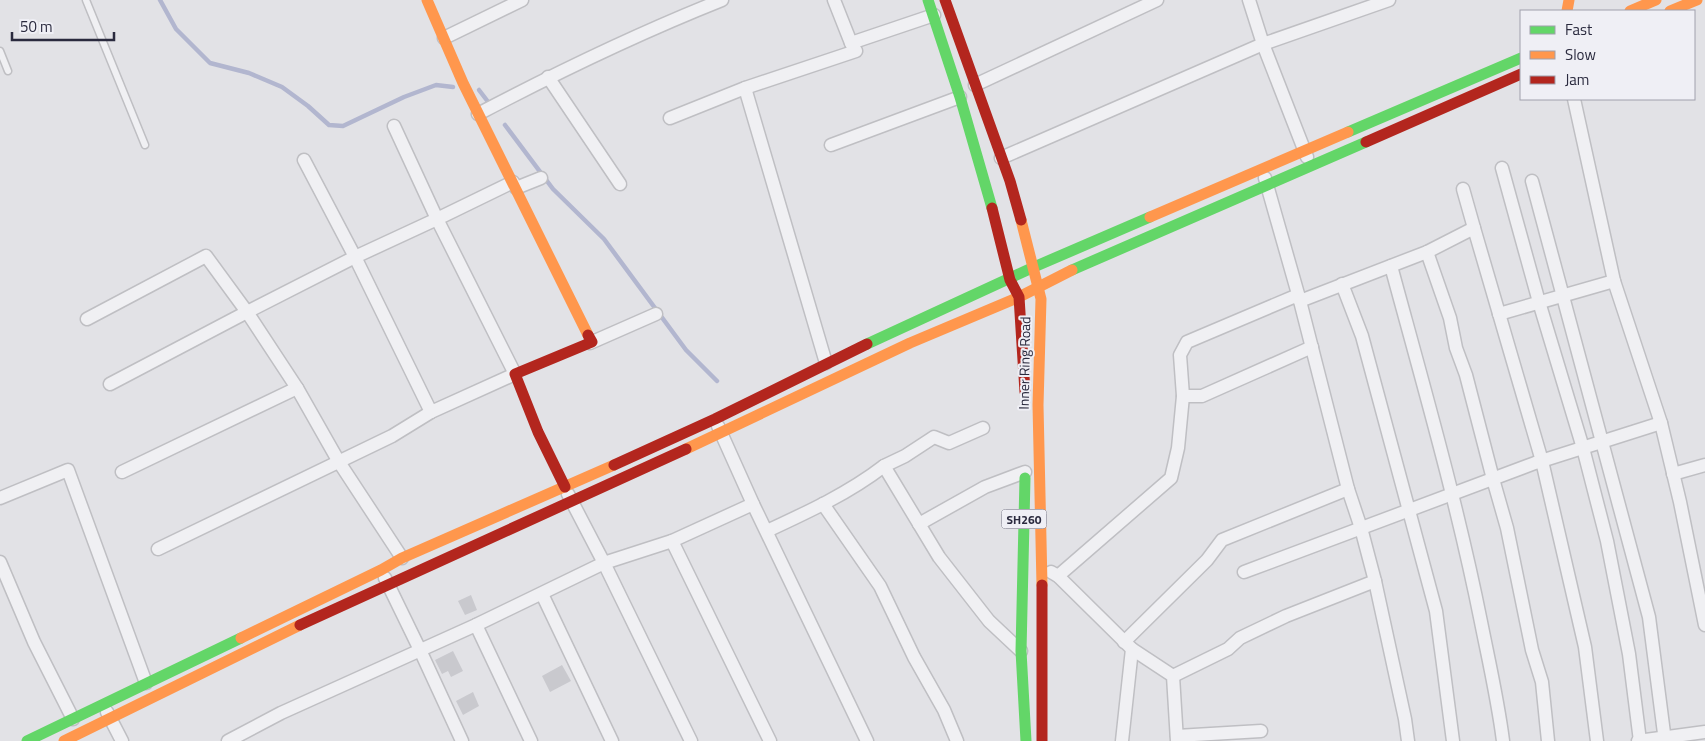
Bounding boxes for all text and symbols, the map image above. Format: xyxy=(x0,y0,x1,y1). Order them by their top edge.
scale bar xyxy=(12,10,115,42)
legend xyxy=(1520,10,1695,100)
text: 50 m xyxy=(20,15,53,38)
text: Fast xyxy=(1565,18,1593,41)
text: Slow xyxy=(1565,43,1596,66)
text: Jam xyxy=(1565,68,1589,91)
street label: Inner Ring Road xyxy=(1013,316,1035,410)
road number: SH260 xyxy=(1002,509,1046,528)

